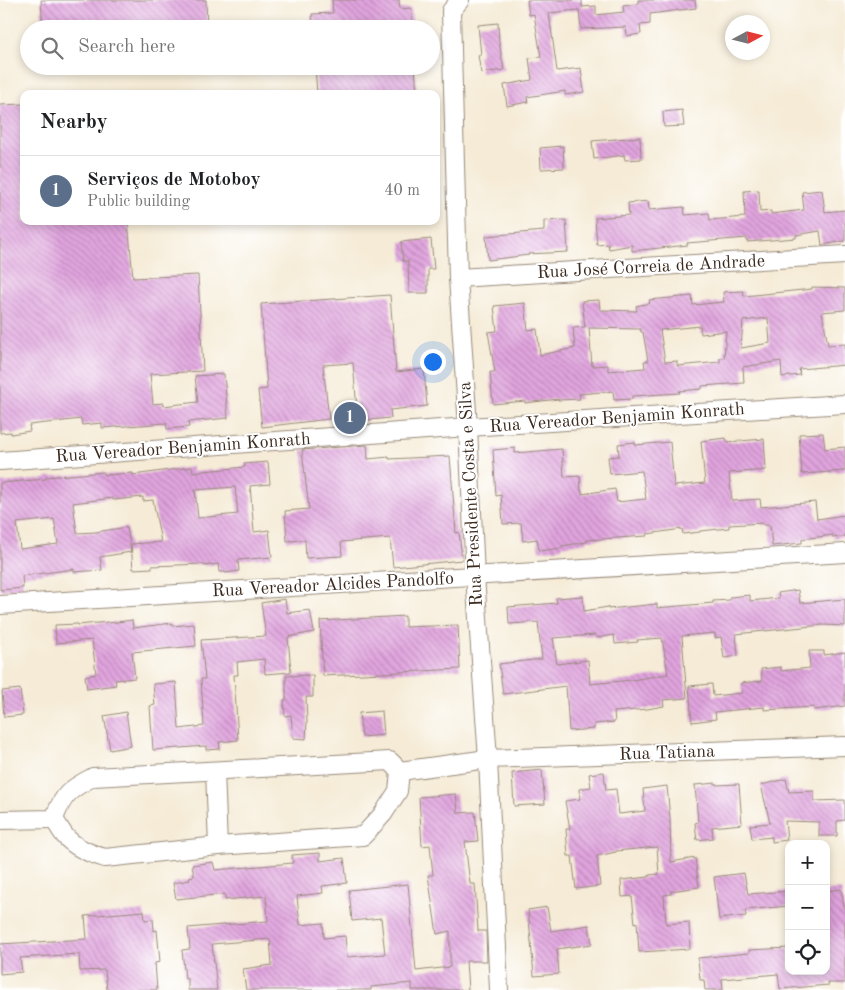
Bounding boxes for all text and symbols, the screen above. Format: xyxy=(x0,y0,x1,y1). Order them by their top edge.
north arrow xyxy=(725,15,770,60)
search box xyxy=(20,20,440,75)
icon: search xyxy=(38,34,66,62)
text: Search here xyxy=(78,38,175,57)
text: Nearby xyxy=(40,112,108,133)
text: Serviços de Motoboy xyxy=(87,171,261,190)
text: 1 xyxy=(51,183,61,199)
text: 40 m xyxy=(384,183,420,199)
text: Public building xyxy=(87,194,190,210)
street label: Rua José Correia de Andrade xyxy=(536,252,766,282)
your location xyxy=(420,349,446,375)
street label: Rua Presidente Costa e Silva xyxy=(456,381,486,607)
pin: 1 xyxy=(334,399,366,437)
street label: Rua Vereador Benjamin Konrath xyxy=(489,400,745,436)
street label: Rua Vereador Benjamin Konrath xyxy=(55,430,311,466)
street label: Rua Vereador Alcides Pandolfo xyxy=(212,570,454,600)
street label: Rua Tatiana xyxy=(619,742,715,764)
map controls xyxy=(785,840,830,975)
button: + xyxy=(785,840,830,885)
button: − xyxy=(785,885,830,930)
button: locate xyxy=(785,930,830,975)

